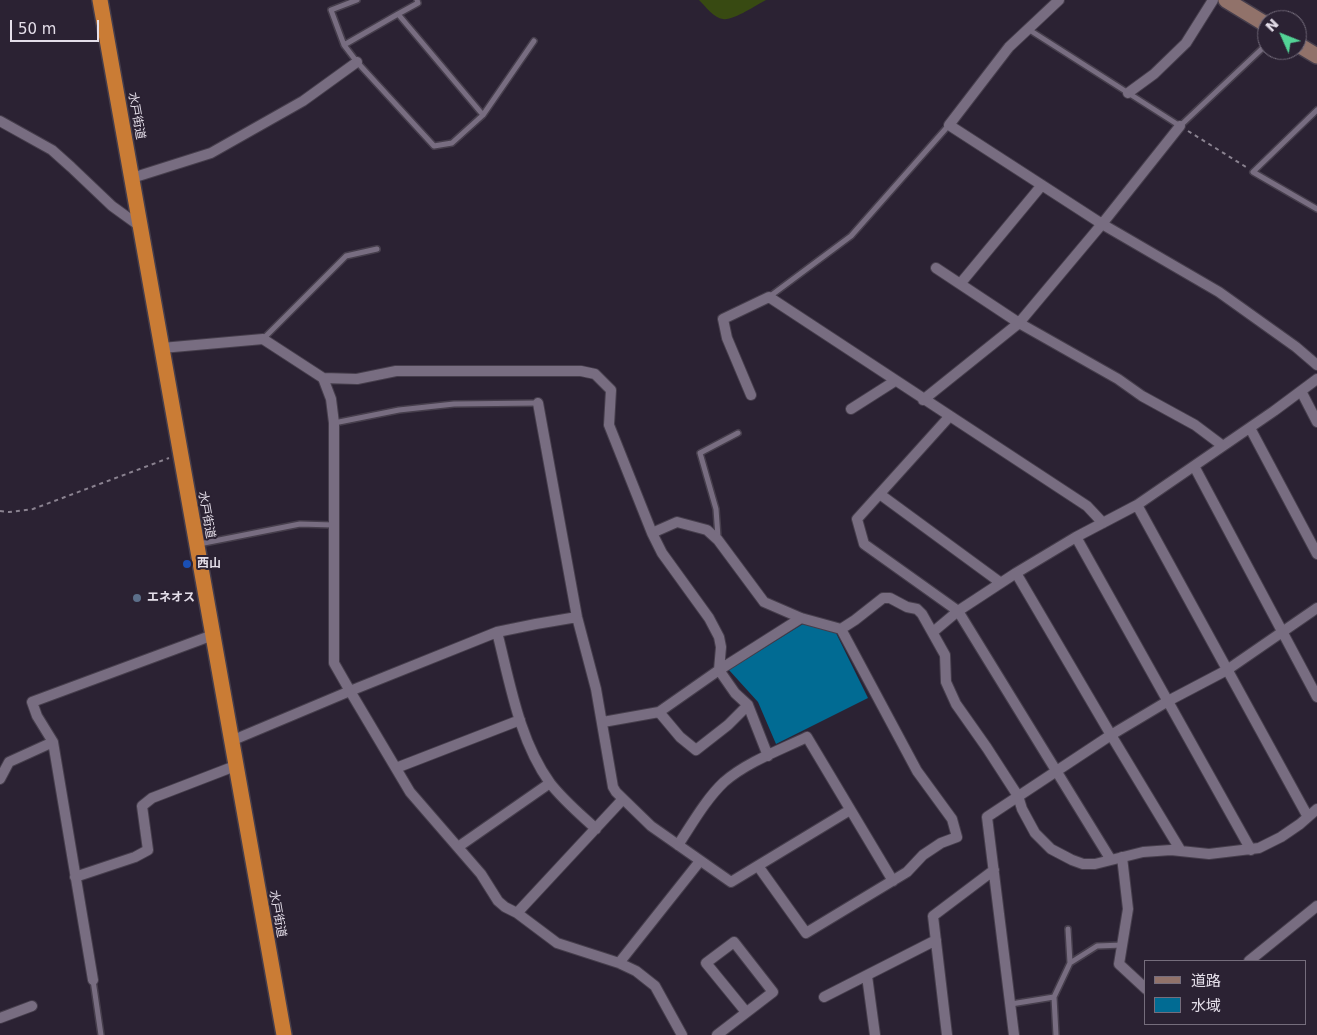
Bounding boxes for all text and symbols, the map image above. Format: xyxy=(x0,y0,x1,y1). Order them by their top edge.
scale bar xyxy=(12,10,101,42)
north arrow xyxy=(1257,10,1307,60)
text: N xyxy=(1262,16,1282,35)
text: 50 m xyxy=(18,20,56,38)
street label: 水戸街道 xyxy=(125,91,147,141)
street label: 水戸街道 xyxy=(195,490,217,540)
place label: 西山 xyxy=(197,557,221,571)
marker: 西山 xyxy=(181,558,193,570)
place label: エネオス xyxy=(147,591,195,605)
marker: エネオス xyxy=(131,592,143,604)
street label: 水戸街道 xyxy=(266,889,288,939)
legend xyxy=(1144,960,1307,1025)
text: 道路 xyxy=(1191,972,1221,990)
text: 水域 xyxy=(1191,997,1221,1015)

